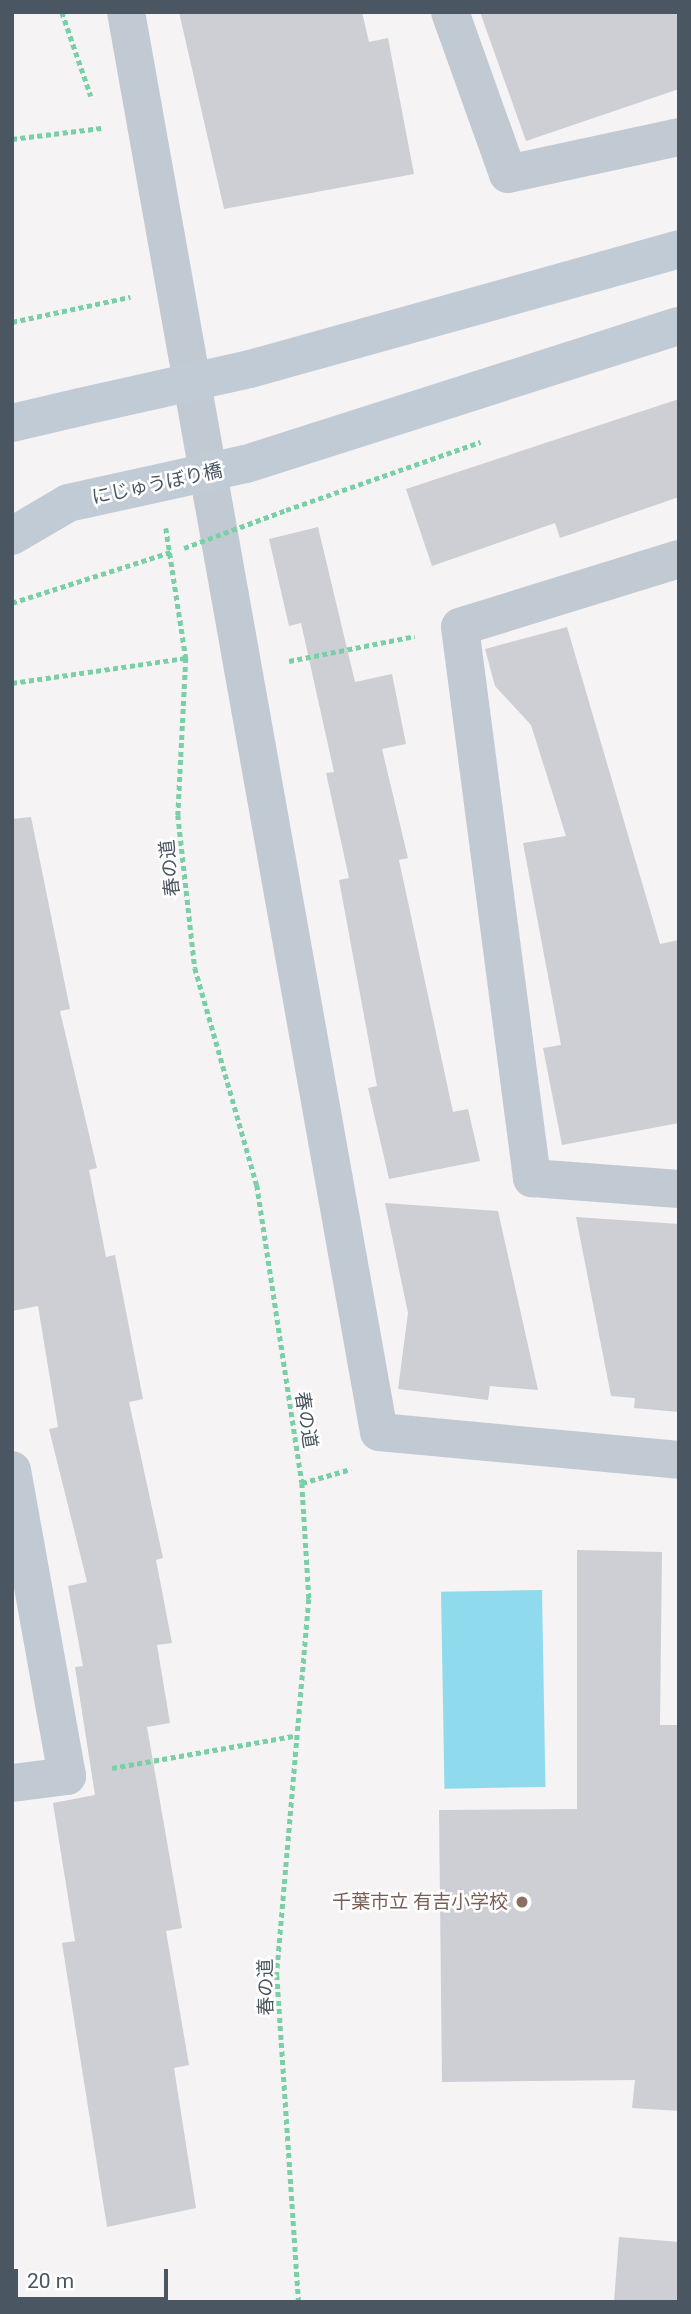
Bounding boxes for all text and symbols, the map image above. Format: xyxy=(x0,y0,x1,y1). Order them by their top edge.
street label: にじゅうぼり橋 xyxy=(90,459,224,509)
street label: 春の道 xyxy=(156,838,184,898)
street label: 春の道 xyxy=(290,1390,322,1450)
place label: 千葉市立 有吉小学校 xyxy=(332,1891,508,1913)
marker: 千葉市立 有吉小学校 xyxy=(514,1894,530,1910)
street label: 春の道 xyxy=(254,1958,278,2016)
scale bar xyxy=(18,2254,172,2298)
text: 20 m xyxy=(27,2269,74,2293)

